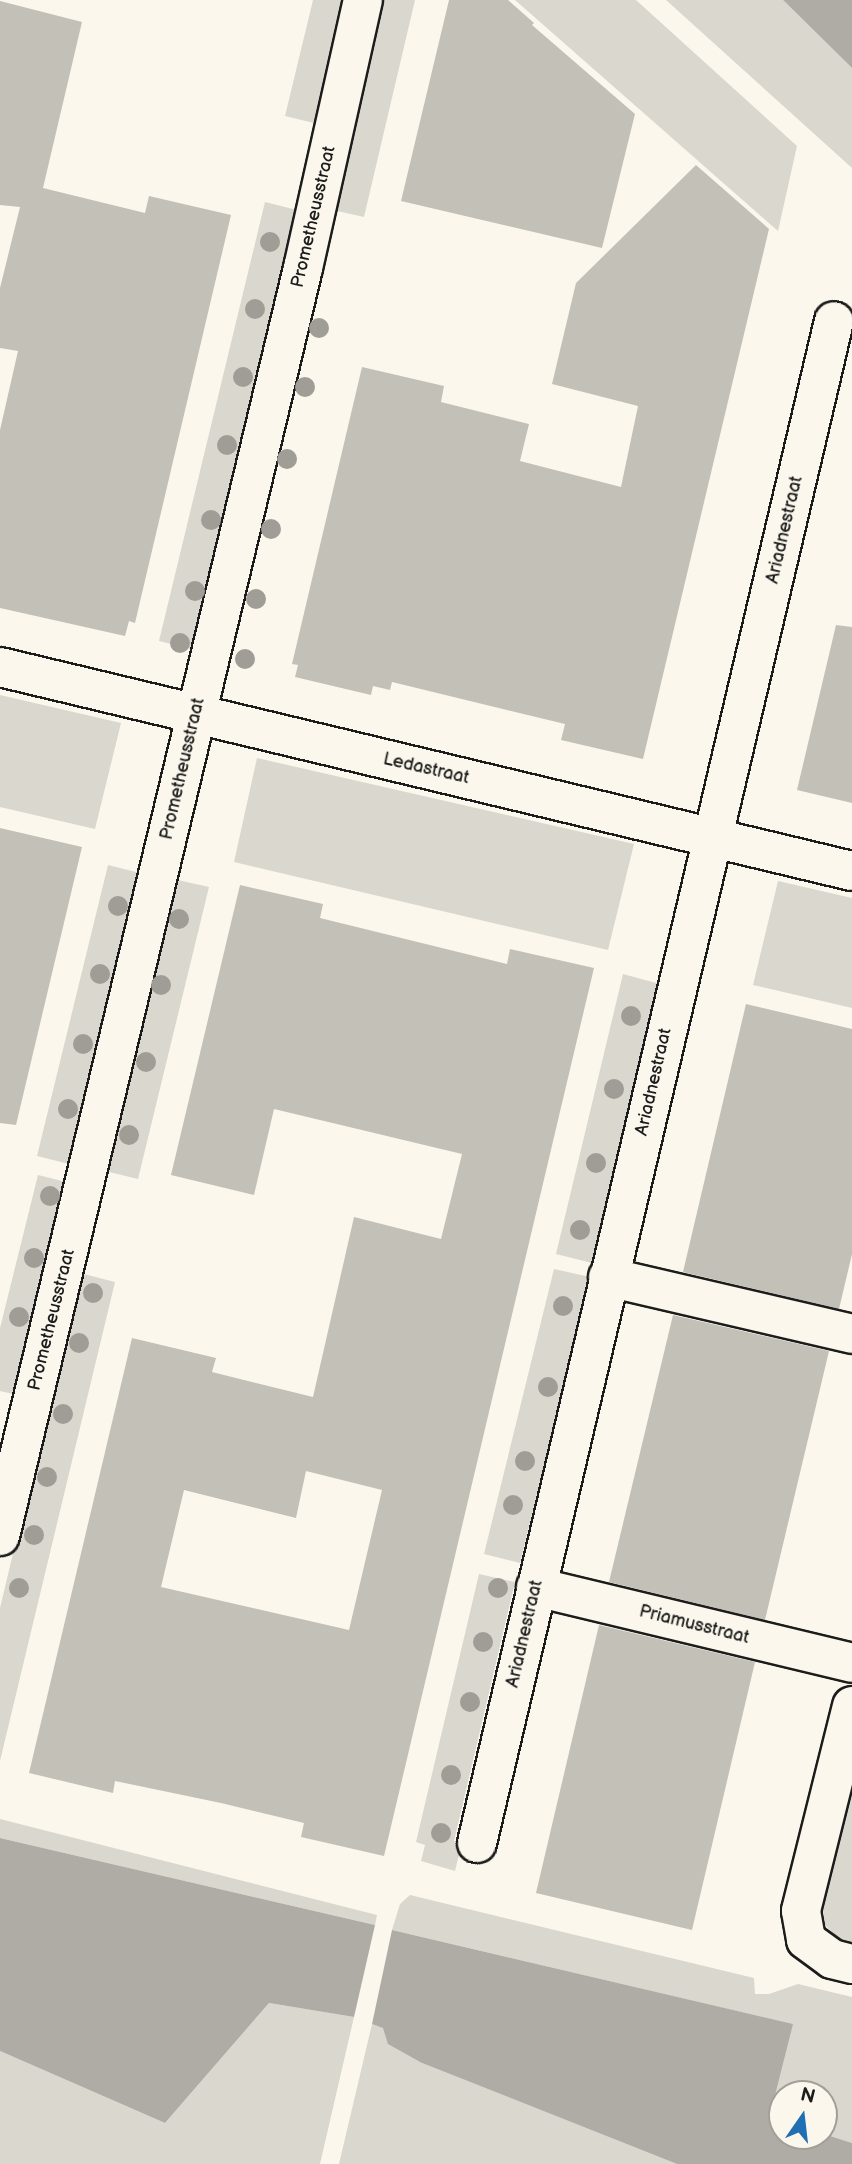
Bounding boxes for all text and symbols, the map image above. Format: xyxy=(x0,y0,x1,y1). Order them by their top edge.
street label: Prometheusstraat xyxy=(287,144,341,290)
street label: Ariadnestraat xyxy=(762,474,808,586)
street label: Prometheusstraat xyxy=(156,696,210,842)
street label: Ledastraat xyxy=(381,749,471,789)
street label: Ariadnestraat xyxy=(631,1026,677,1138)
street label: Prometheusstraat xyxy=(24,1247,80,1393)
street label: Ariadnestraat xyxy=(502,1578,548,1690)
street label: Priamusstraat xyxy=(637,1601,751,1649)
north arrow xyxy=(768,2080,838,2150)
text: N xyxy=(798,2083,817,2109)

